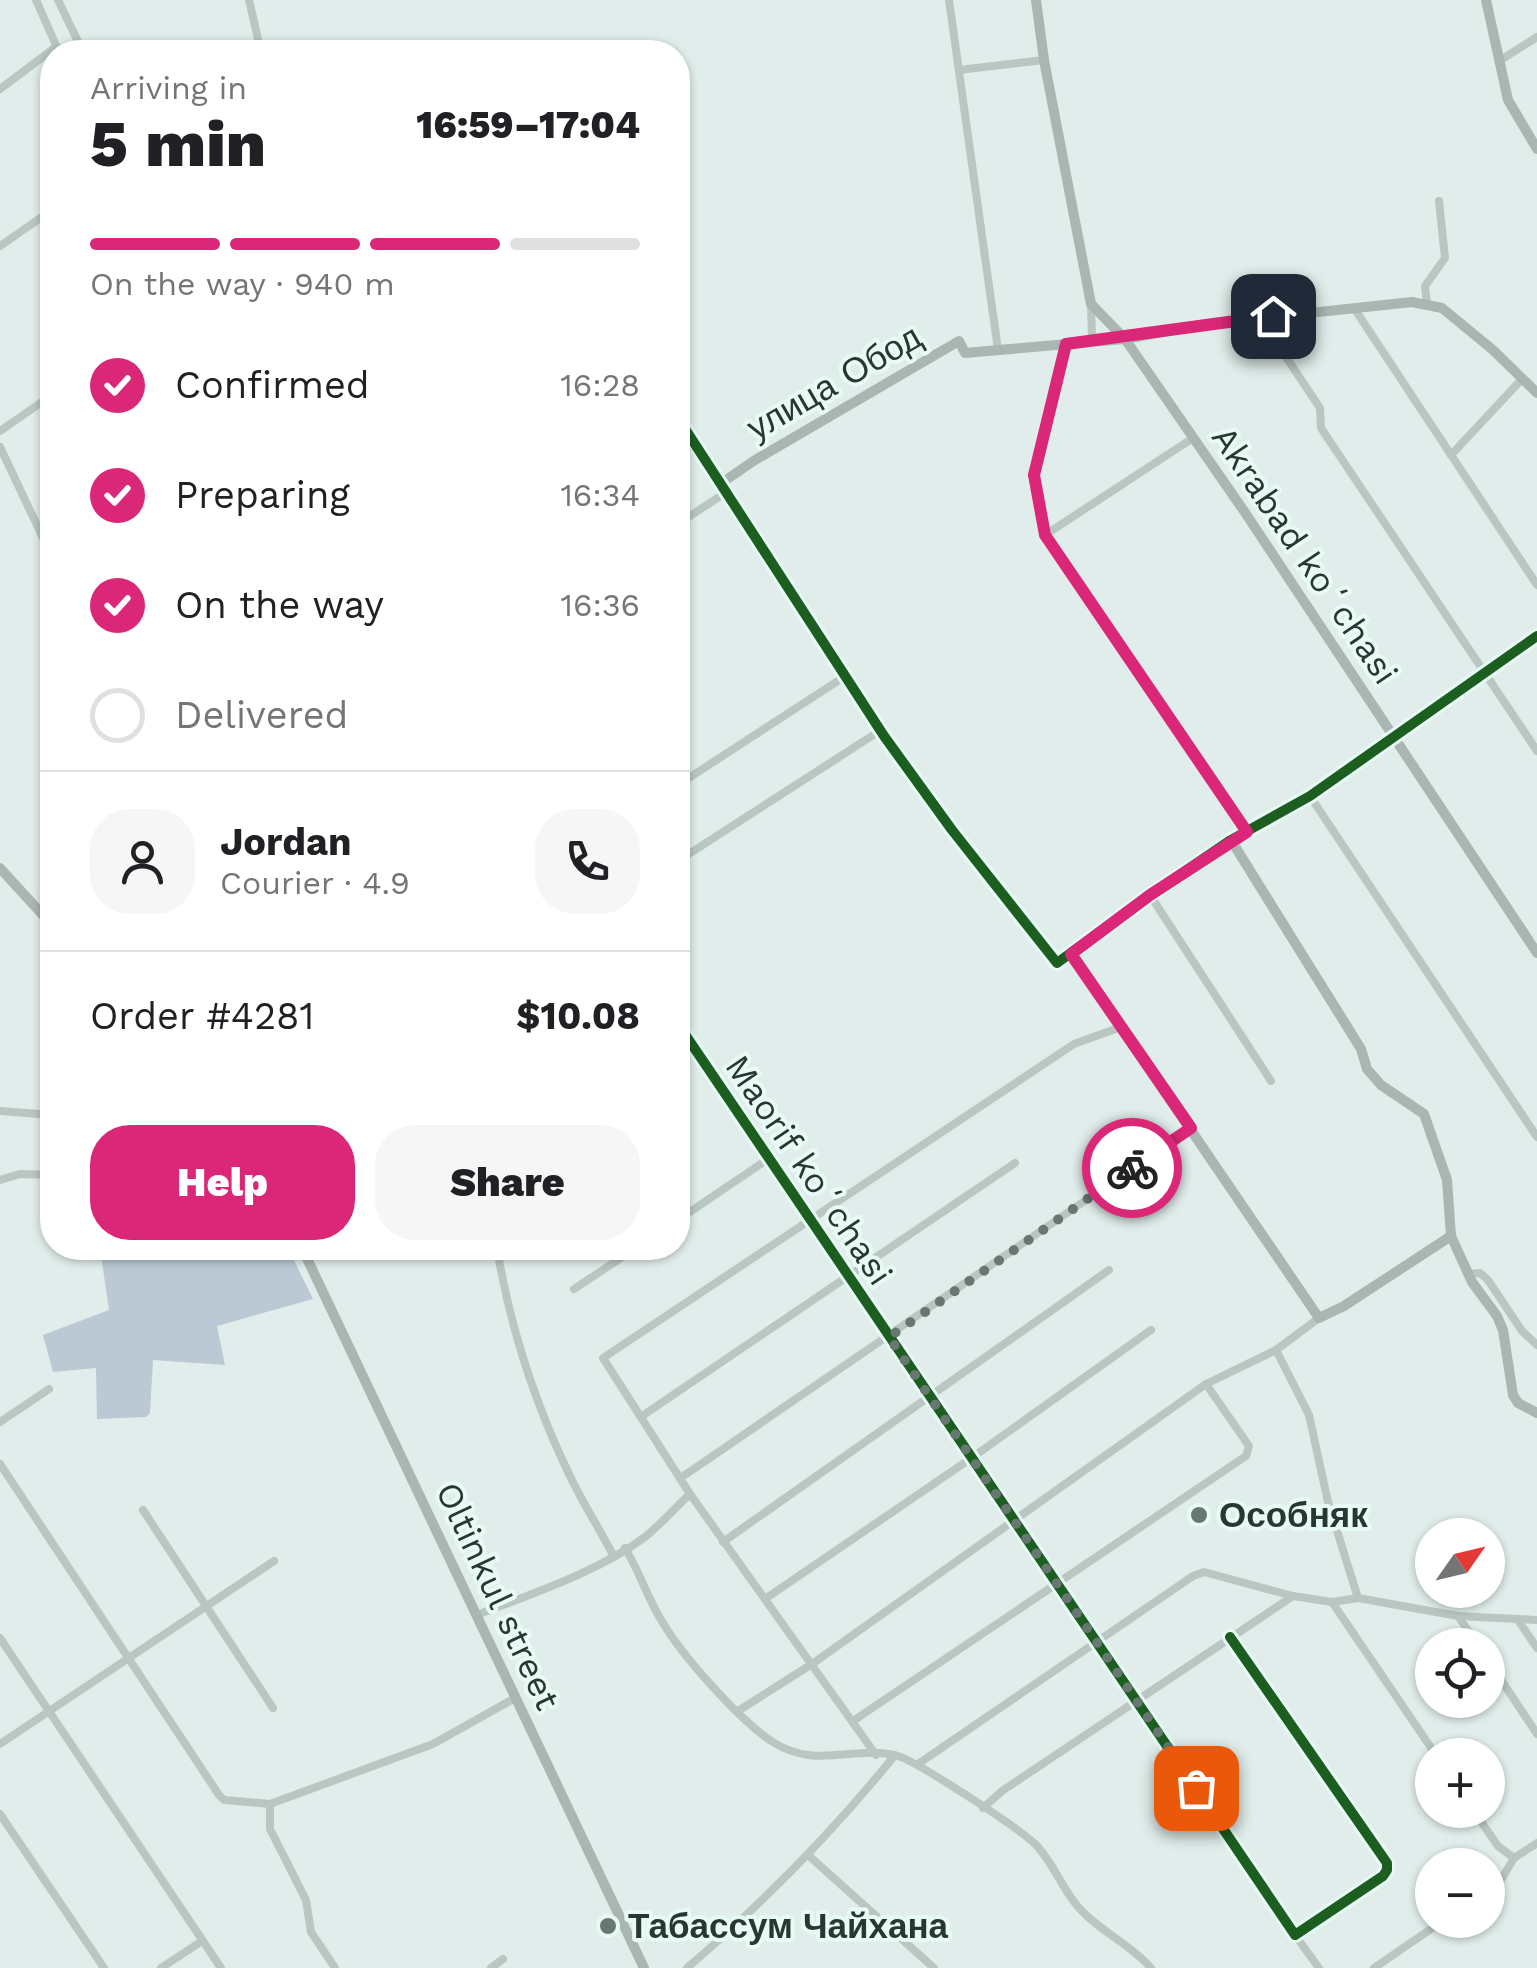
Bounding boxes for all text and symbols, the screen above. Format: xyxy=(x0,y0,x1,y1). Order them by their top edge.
text: Arriving in xyxy=(90,69,247,107)
text: 16:59–17:04 xyxy=(416,103,640,147)
text: 5 min xyxy=(90,106,266,182)
text: On the way · 940 m xyxy=(90,265,395,303)
pin xyxy=(1231,274,1316,359)
icon: home xyxy=(1246,289,1301,344)
street label: улица Обод xyxy=(739,315,929,449)
icon: check xyxy=(90,358,145,413)
text: Confirmed xyxy=(175,363,370,407)
text: 16:28 xyxy=(560,366,640,404)
street label: Akrabad koʻchasi xyxy=(1203,418,1407,692)
icon: check xyxy=(90,468,145,523)
text: Preparing xyxy=(175,473,350,517)
text: 16:34 xyxy=(560,476,640,514)
icon: check xyxy=(90,578,145,633)
text: On the way xyxy=(175,583,384,627)
text: 16:36 xyxy=(560,586,640,624)
text: Delivered xyxy=(175,693,348,737)
button: person xyxy=(90,809,195,914)
button: phone xyxy=(535,809,640,914)
text: Jordan xyxy=(220,820,352,864)
text: Courier · 4.9 xyxy=(220,864,410,902)
text: Order #4281 xyxy=(90,994,314,1038)
text: $10.08 xyxy=(516,994,640,1038)
street label: Maorif koʻchasi xyxy=(717,1047,901,1293)
courier xyxy=(1082,1118,1182,1218)
button: Help xyxy=(90,1125,355,1240)
button: Share xyxy=(375,1125,640,1240)
icon: bike xyxy=(1105,1141,1160,1196)
street label: Oltinkul street xyxy=(427,1476,569,1717)
place label: Особняк xyxy=(1219,1494,1368,1536)
marker: Особняк xyxy=(1188,1504,1210,1526)
north arrow xyxy=(1415,1518,1505,1608)
map controls xyxy=(1415,1518,1505,1938)
button: locate xyxy=(1415,1628,1505,1718)
button: + xyxy=(1415,1738,1505,1828)
pin xyxy=(1154,1746,1239,1831)
icon: bag xyxy=(1169,1761,1224,1816)
button: − xyxy=(1415,1848,1505,1938)
place label: Табассум Чайхана xyxy=(628,1905,949,1947)
marker: Табассум Чайхана xyxy=(597,1915,619,1937)

